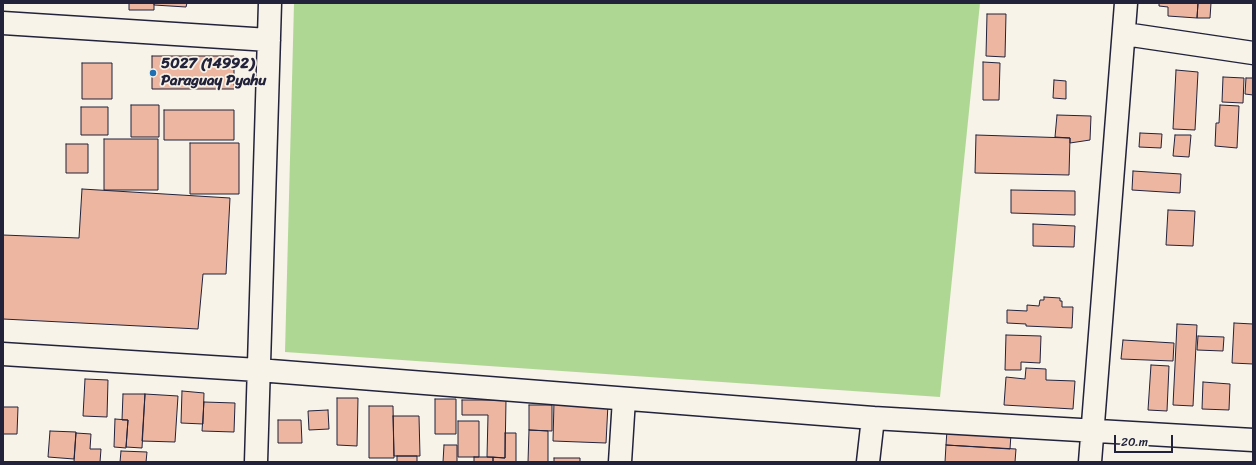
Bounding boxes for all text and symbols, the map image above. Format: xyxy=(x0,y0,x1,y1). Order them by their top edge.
place label: 5027 (14992) Paraguay Pyahu xyxy=(161,55,266,90)
marker: 5027 (14992) Paraguay Pyahu xyxy=(148,68,158,78)
scale bar xyxy=(1116,427,1175,453)
text: 20 m xyxy=(1121,431,1148,453)

